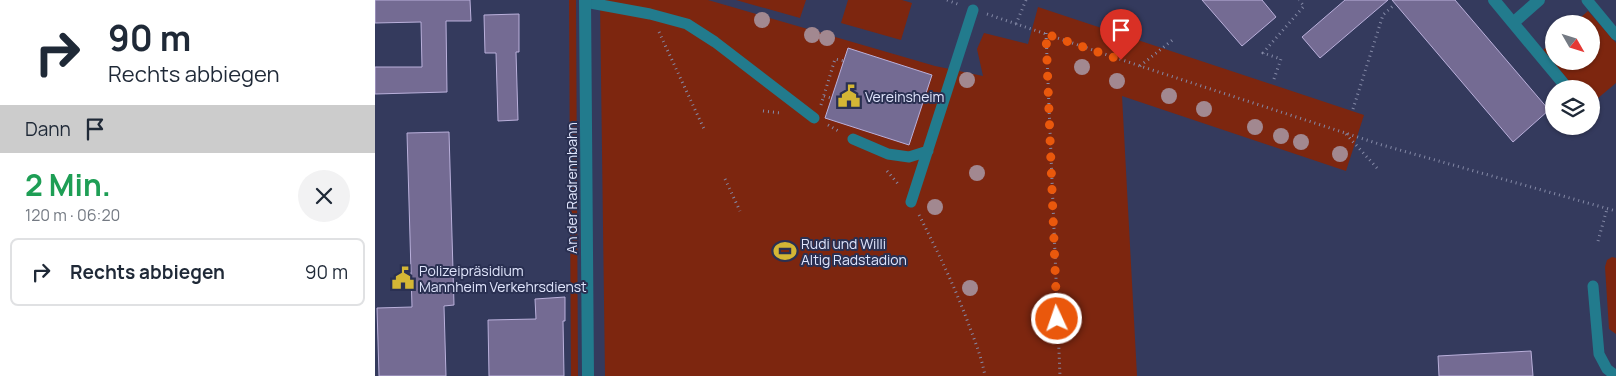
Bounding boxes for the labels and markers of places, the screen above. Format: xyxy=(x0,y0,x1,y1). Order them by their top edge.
pin xyxy=(1100,9,1142,60)
public building icon: Vereinsheim xyxy=(836,83,862,109)
place label: Vereinsheim xyxy=(865,87,945,106)
place label: Rudi und Willi Altig Radstadion xyxy=(801,234,907,269)
sports icon: Rudi und Willi Altig Radstadion xyxy=(772,238,798,264)
place label: Polizeipräsidium Mannheim Verkehrsdienst xyxy=(419,261,587,296)
public building icon: Polizeipräsidium Mannheim Verkehrsdienst xyxy=(390,265,416,291)

